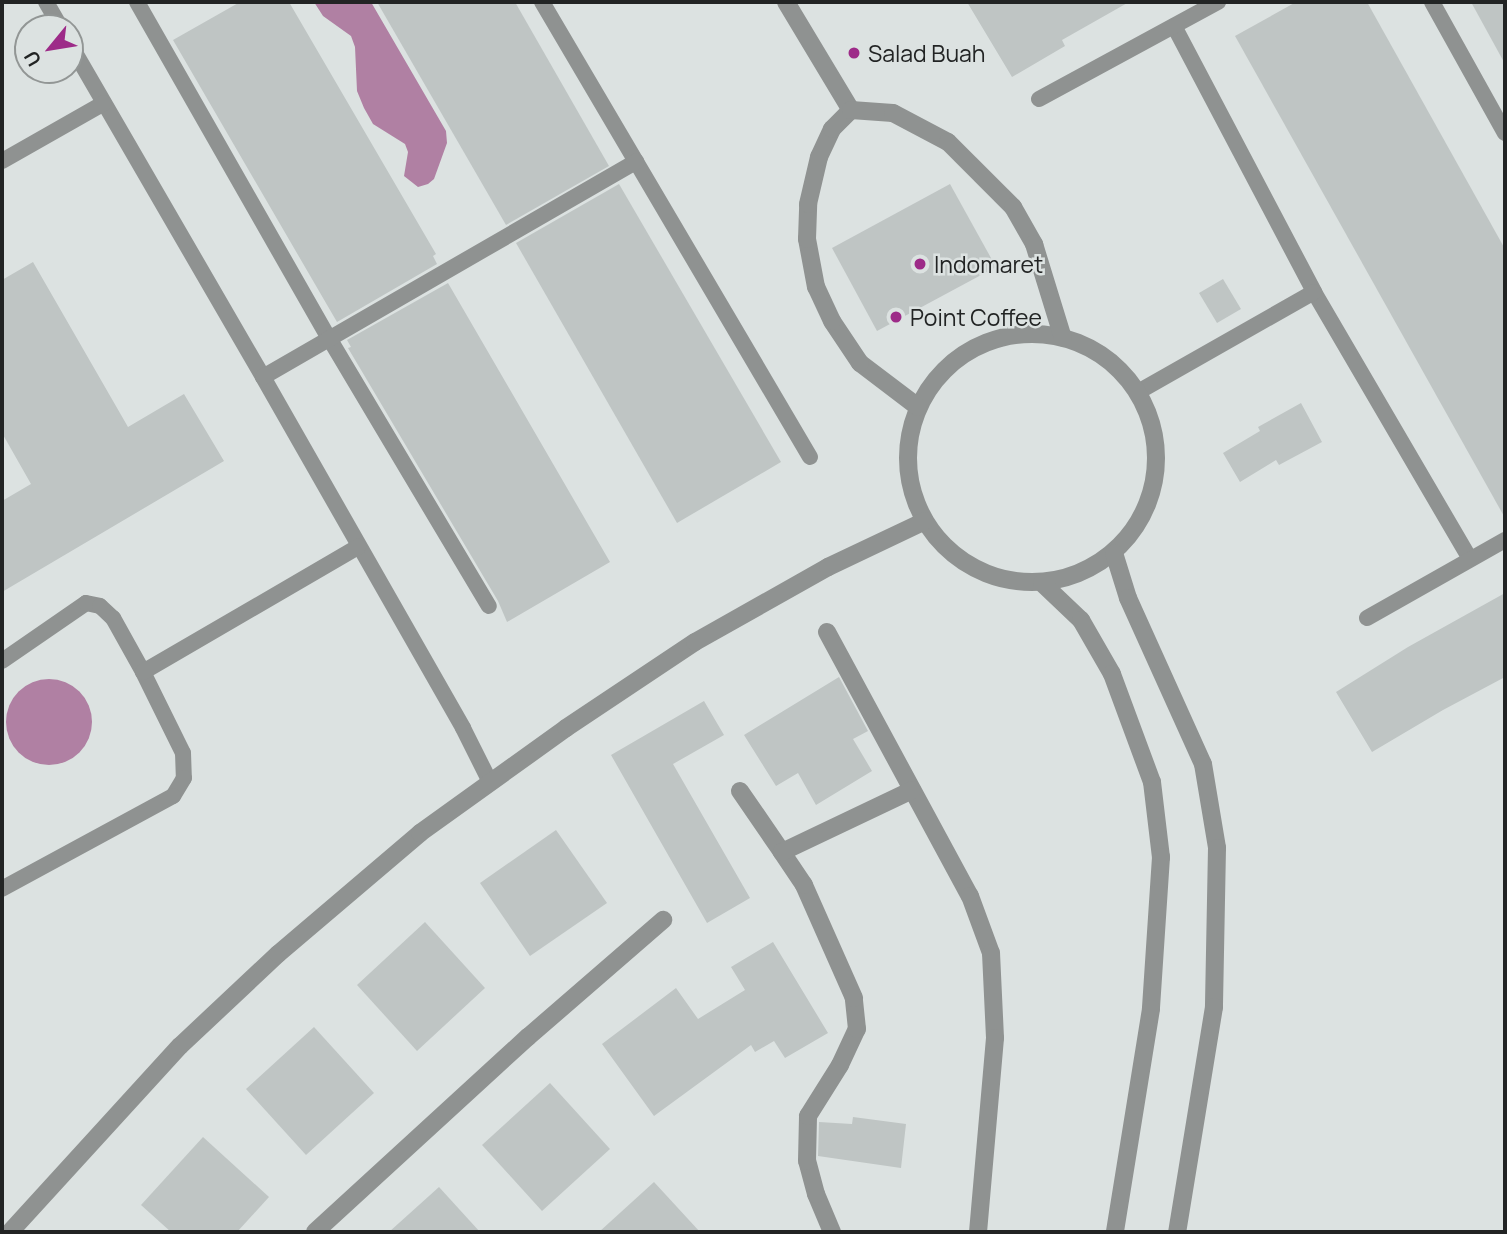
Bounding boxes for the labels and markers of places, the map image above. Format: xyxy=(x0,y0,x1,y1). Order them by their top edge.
place label: Salad Buah xyxy=(868,39,986,67)
marker: Salad Buah xyxy=(846,45,862,61)
place label: Indomaret xyxy=(934,250,1043,278)
marker: Indomaret xyxy=(912,256,928,272)
place label: Point Coffee xyxy=(910,303,1042,331)
marker: Point Coffee xyxy=(888,309,904,325)

